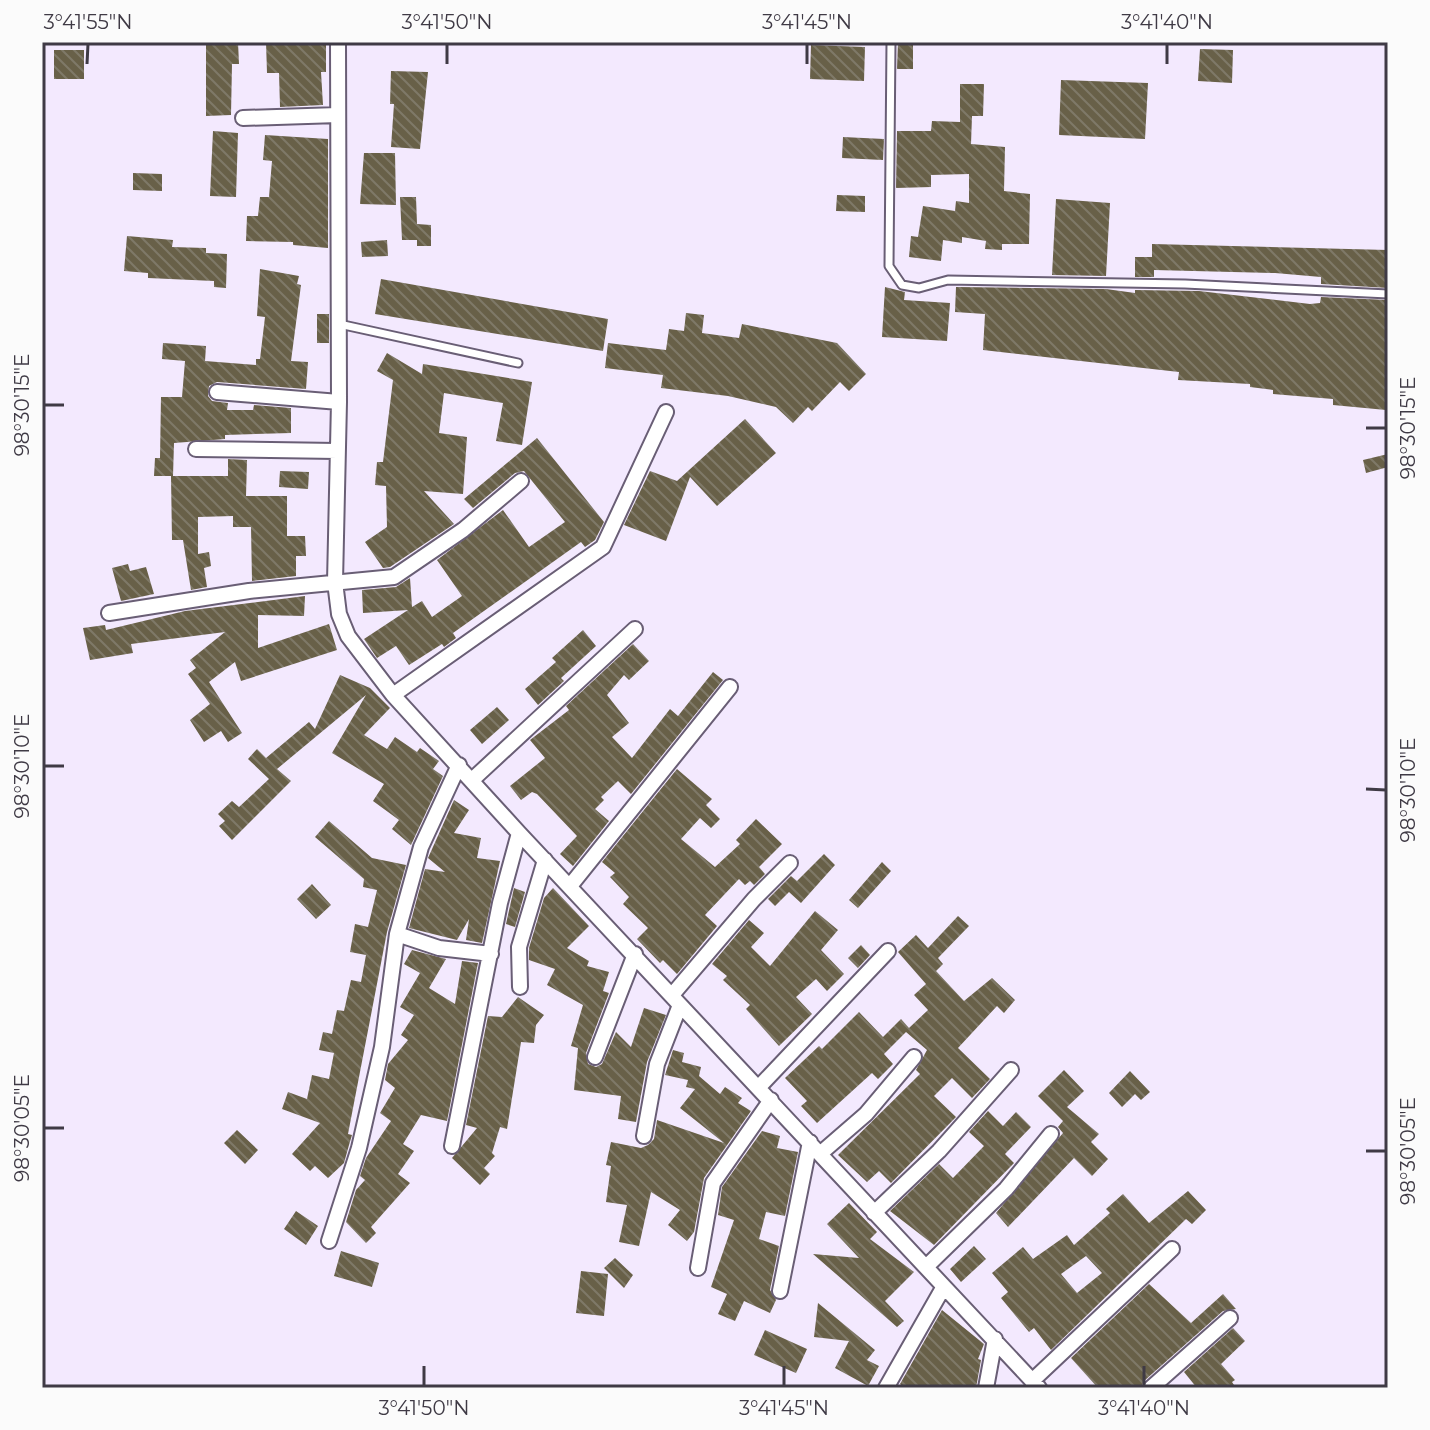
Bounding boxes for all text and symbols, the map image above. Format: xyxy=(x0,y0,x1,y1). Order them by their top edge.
text: 3°41'55"N xyxy=(44,10,132,34)
text: 3°41'50"N xyxy=(401,10,493,34)
text: 3°41'45"N xyxy=(762,10,852,34)
text: 3°41'40"N xyxy=(1121,10,1213,34)
text: 98°30'15"E xyxy=(10,354,34,456)
text: 98°30'15"E xyxy=(1396,377,1420,479)
text: 98°30'10"E xyxy=(10,714,34,818)
text: 98°30'10"E xyxy=(1396,738,1420,842)
text: 98°30'05"E xyxy=(10,1074,34,1182)
text: 98°30'05"E xyxy=(1396,1097,1420,1205)
text: 3°41'50"N xyxy=(378,1396,470,1420)
text: 3°41'45"N xyxy=(739,1396,829,1420)
text: 3°41'40"N xyxy=(1098,1396,1190,1420)

